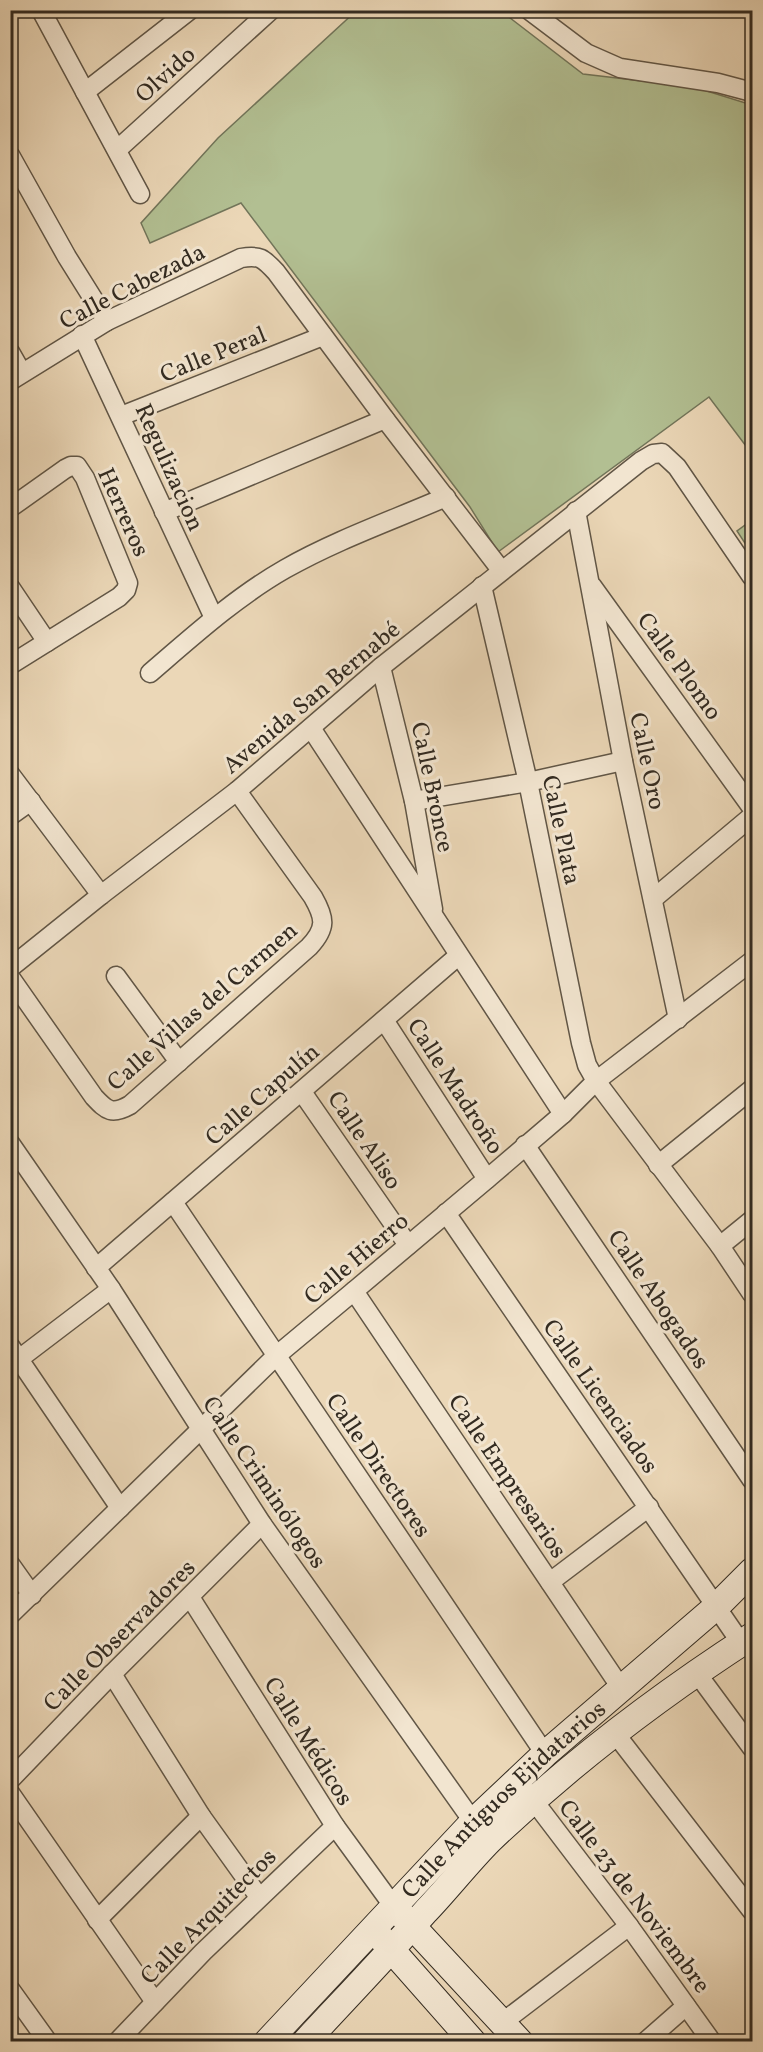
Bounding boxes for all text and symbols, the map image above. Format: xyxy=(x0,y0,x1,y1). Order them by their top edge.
street label: Olvido xyxy=(129,39,204,112)
street label: Calle Cabezada xyxy=(54,236,212,339)
street label: Calle Peral xyxy=(155,319,272,393)
street label: Regulizacion xyxy=(125,399,211,537)
street label: Herreros xyxy=(88,463,157,563)
street label: Calle Plomo xyxy=(628,606,729,728)
street label: Avenida San Bernabé xyxy=(216,614,408,783)
street label: Calle Oro xyxy=(619,710,673,813)
street label: Calle Bronce xyxy=(401,719,461,856)
street label: Calle Plata xyxy=(532,772,588,888)
street label: Calle Villas del Carmen xyxy=(101,915,306,1100)
street label: Calle Madroño xyxy=(398,1012,511,1162)
street label: Calle Capulín xyxy=(199,1036,328,1155)
street label: Calle Aliso xyxy=(318,1085,409,1197)
street label: Calle Hierro xyxy=(297,1205,417,1314)
street label: Calle Abogados xyxy=(598,1224,717,1377)
street label: Calle Licenciados xyxy=(533,1313,665,1481)
street label: Calle Directores xyxy=(316,1387,438,1545)
street label: Calle Empresarios xyxy=(439,1388,574,1566)
street label: Calle Criminólogos xyxy=(193,1390,334,1576)
street label: Calle Observadores xyxy=(37,1553,204,1720)
street label: Calle Médicos xyxy=(254,1671,360,1813)
street label: Calle Antiguos Ejidatarios xyxy=(394,1694,614,1907)
street label: Calle 23 de Noviembre xyxy=(549,1793,718,2001)
street label: Calle Arquitectos xyxy=(134,1842,285,1993)

